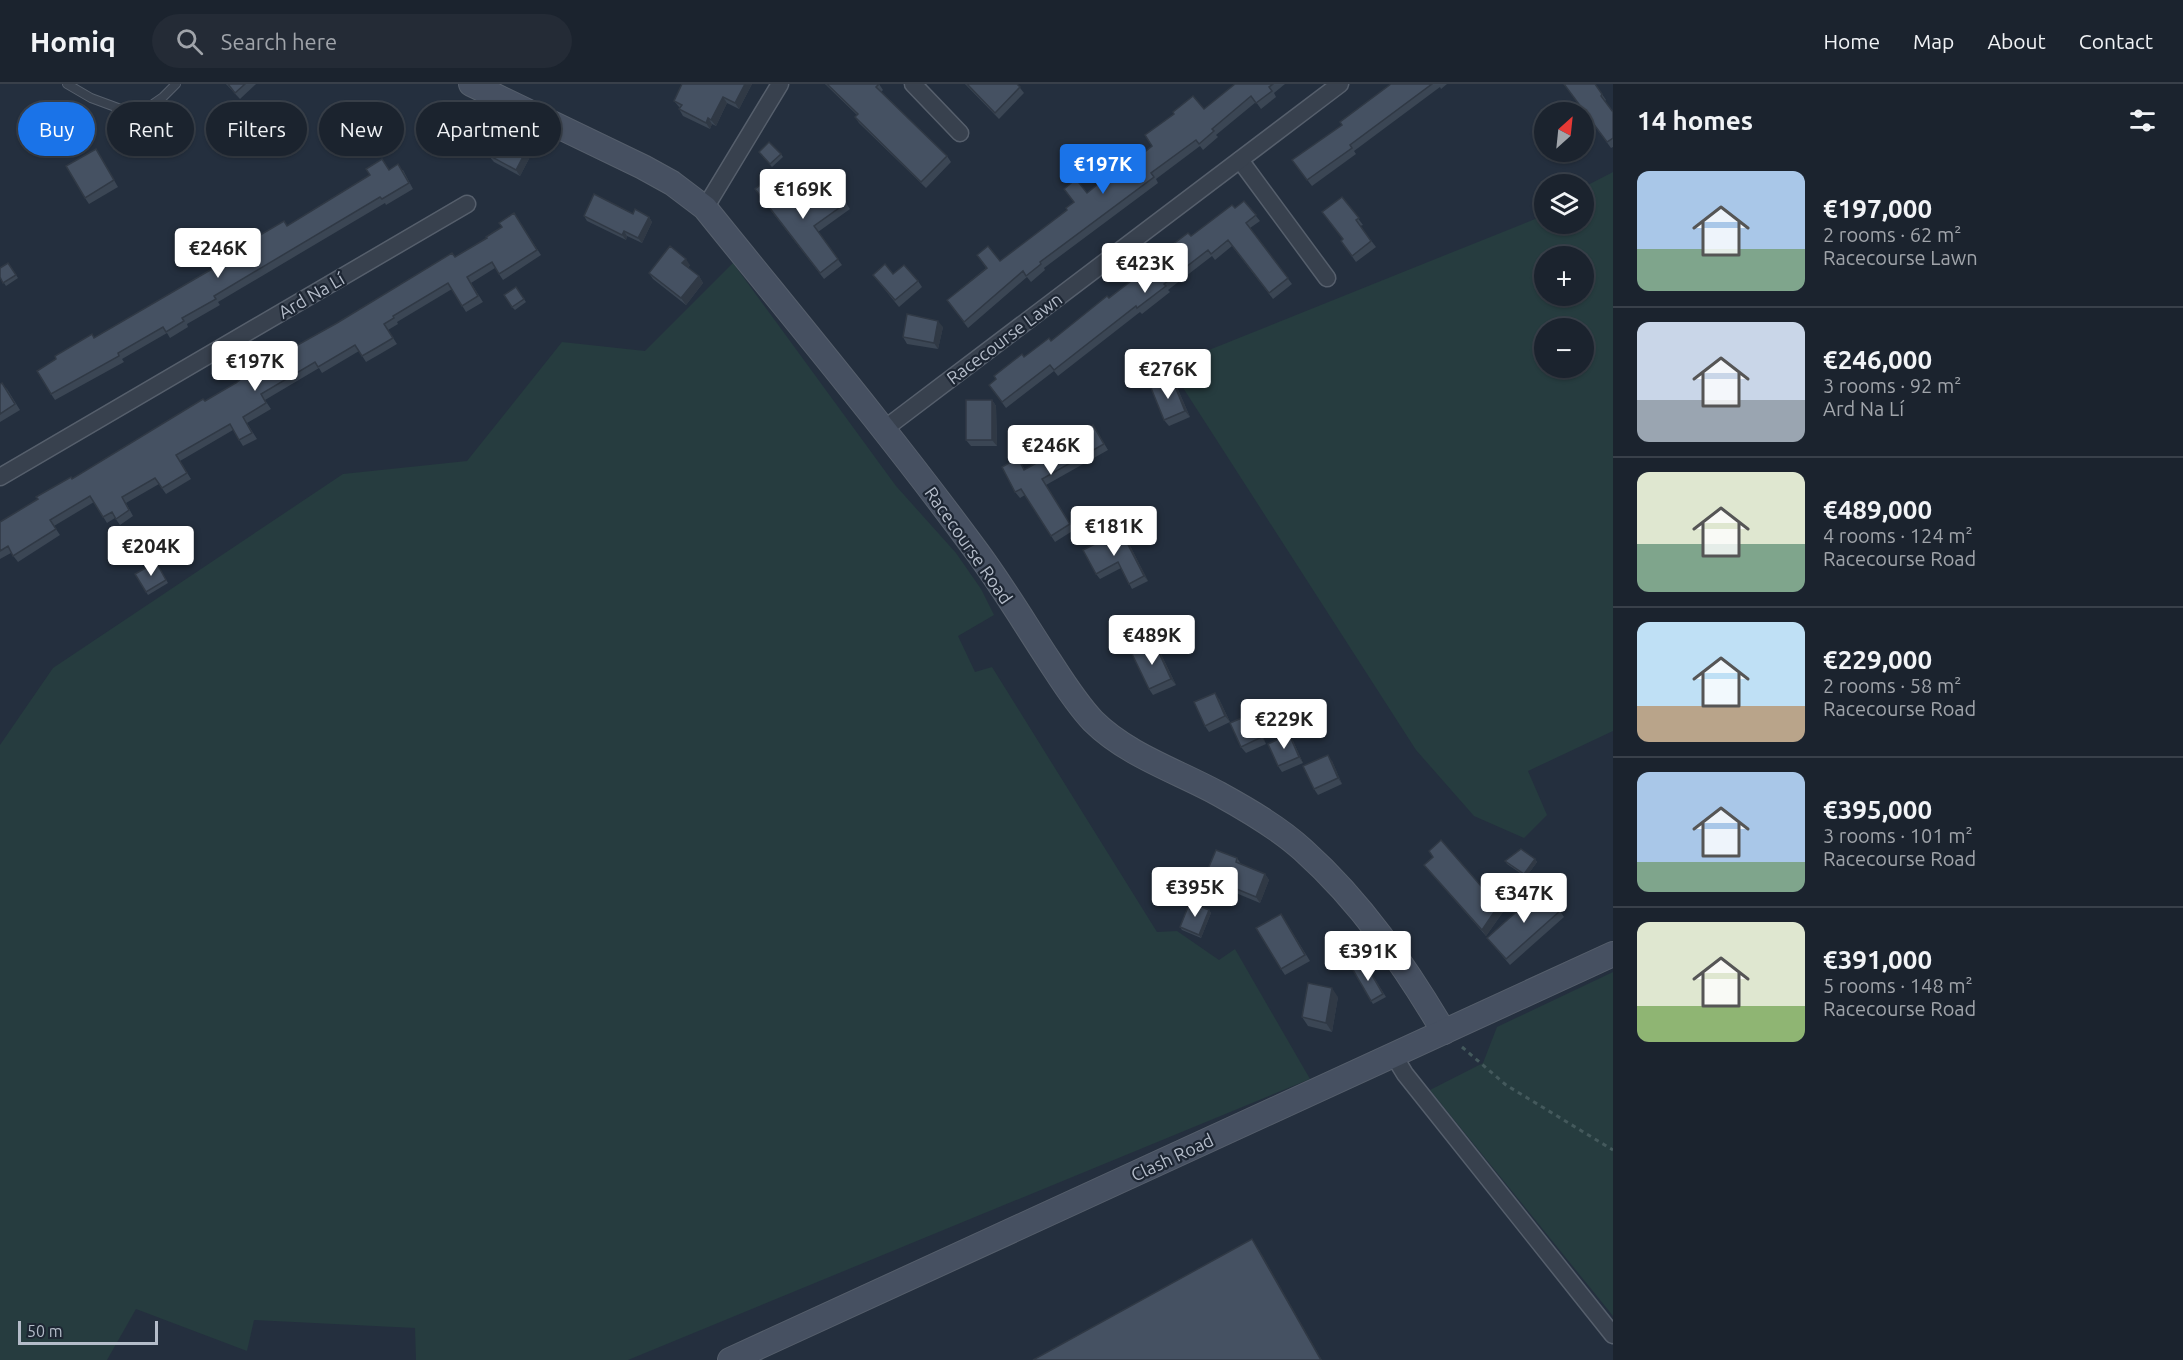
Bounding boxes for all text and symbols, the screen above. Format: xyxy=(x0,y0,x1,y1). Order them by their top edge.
search box xyxy=(152,14,572,68)
icon: search xyxy=(173,25,206,58)
text: Homiq xyxy=(30,26,116,57)
text: Search here xyxy=(221,29,337,54)
text: Home xyxy=(1823,29,1880,53)
text: Map xyxy=(1913,29,1954,53)
text: About xyxy=(1987,29,2046,53)
text: Contact xyxy=(2079,29,2153,53)
chip: Buy xyxy=(18,102,95,156)
chip: Rent xyxy=(107,102,194,156)
chip: Filters xyxy=(206,102,307,156)
chip: New xyxy=(319,102,404,156)
chip: Apartment xyxy=(416,102,561,156)
north arrow xyxy=(1534,102,1594,162)
map controls xyxy=(1534,102,1594,378)
icon: filters xyxy=(2126,104,2159,137)
text: 14 homes xyxy=(1637,106,1753,135)
pin: €197K xyxy=(1061,144,1145,195)
text: €197K xyxy=(1074,152,1132,175)
pin: €169K xyxy=(761,169,845,220)
button: layers xyxy=(1534,174,1594,234)
text: €169K xyxy=(774,177,832,200)
text: €197,000 xyxy=(1823,194,1932,223)
icon: home xyxy=(1685,195,1757,267)
text: 2 rooms · 62 m² xyxy=(1823,223,1961,246)
pin: €246K xyxy=(176,228,260,279)
text: €246K xyxy=(189,236,247,259)
pin: €423K xyxy=(1103,243,1187,294)
button: + xyxy=(1534,246,1594,306)
text: Racecourse Lawn xyxy=(1823,246,1978,269)
text: €423K xyxy=(1116,251,1174,274)
street label: Ard Na Lí xyxy=(274,268,348,322)
street label: Racecourse Lawn xyxy=(942,288,1066,388)
button: − xyxy=(1534,318,1594,378)
pin: €197K xyxy=(213,341,297,392)
text: €246,000 xyxy=(1823,345,1932,374)
icon: home xyxy=(1685,346,1757,418)
text: €197K xyxy=(226,349,284,372)
pin: €276K xyxy=(1126,349,1210,400)
text: €276K xyxy=(1139,357,1197,380)
text: 3 rooms · 92 m² xyxy=(1823,374,1961,397)
text: Ard Na Lí xyxy=(1823,397,1904,420)
pin: €246K xyxy=(1009,425,1093,476)
text: €246K xyxy=(1022,433,1080,456)
street label: Racecourse Road xyxy=(921,483,1017,607)
text: €489,000 xyxy=(1823,495,1932,524)
icon: home xyxy=(1685,496,1757,568)
pin: €181K xyxy=(1072,506,1156,557)
text: €181K xyxy=(1085,514,1143,537)
text: 4 rooms · 124 m² xyxy=(1823,524,1973,547)
pin: €204K xyxy=(109,526,193,577)
text: €204K xyxy=(122,534,180,557)
text: Racecourse Road xyxy=(1823,547,1976,570)
pin: €489K xyxy=(1110,615,1194,666)
text: €489K xyxy=(1123,623,1181,646)
text: €229,000 xyxy=(1823,645,1932,674)
icon: home xyxy=(1685,646,1757,718)
text: 2 rooms · 58 m² xyxy=(1823,674,1961,697)
text: Racecourse Road xyxy=(1823,697,1976,720)
pin: €229K xyxy=(1242,699,1326,750)
text: €229K xyxy=(1255,707,1313,730)
text: €395,000 xyxy=(1823,795,1932,824)
icon: home xyxy=(1685,796,1757,868)
text: 3 rooms · 101 m² xyxy=(1823,824,1973,847)
text: Racecourse Road xyxy=(1823,847,1976,870)
pin: €395K xyxy=(1153,867,1237,918)
pin: €347K xyxy=(1482,873,1566,924)
text: €395K xyxy=(1166,875,1224,898)
text: €347K xyxy=(1495,881,1553,904)
pin: €391K xyxy=(1326,931,1410,982)
text: €391K xyxy=(1339,939,1397,962)
text: €391,000 xyxy=(1823,945,1932,974)
icon: home xyxy=(1685,946,1757,1018)
text: 5 rooms · 148 m² xyxy=(1823,974,1973,997)
text: Racecourse Road xyxy=(1823,997,1976,1020)
street label: Clash Road xyxy=(1128,1129,1216,1185)
scale bar xyxy=(18,1318,158,1346)
text: 50 m xyxy=(27,1322,63,1340)

